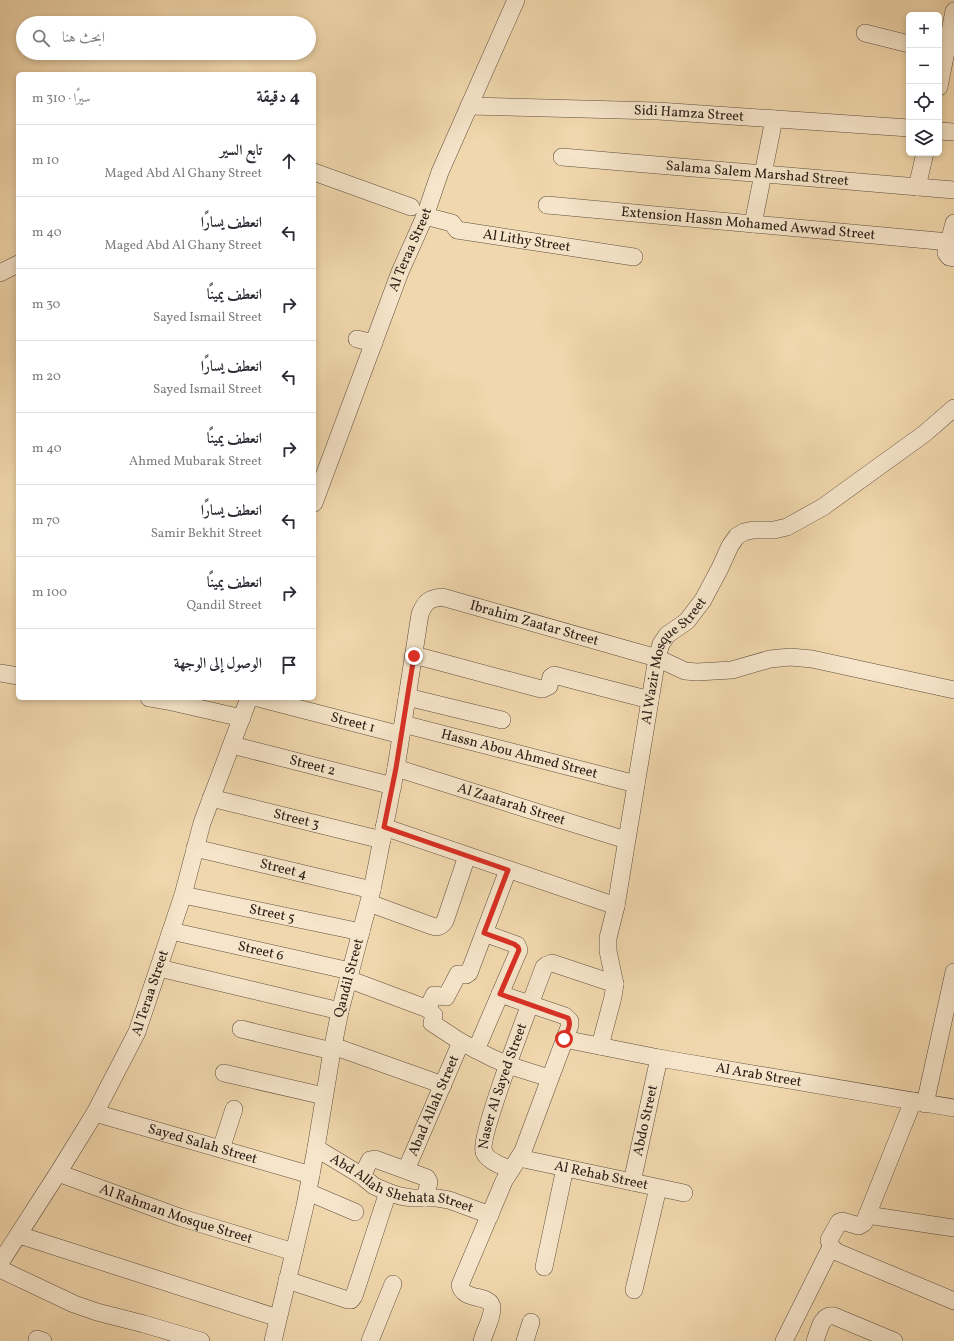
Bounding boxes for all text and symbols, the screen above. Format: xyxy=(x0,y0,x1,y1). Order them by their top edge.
map controls xyxy=(906,12,942,156)
button: + xyxy=(906,12,942,48)
search box xyxy=(16,16,316,60)
icon: search xyxy=(30,27,52,49)
text: ابحث هنا xyxy=(62,28,105,49)
button: − xyxy=(906,48,942,84)
button: locate xyxy=(906,84,942,120)
text: 4 دقيقة xyxy=(257,86,300,109)
text: سيرًا · 310 m xyxy=(32,90,91,108)
street label: Sidi Hamza Street xyxy=(634,101,745,126)
button: layers xyxy=(906,120,942,156)
text: تابع السير xyxy=(220,141,262,162)
icon: ahead xyxy=(278,150,300,172)
text: 10 m xyxy=(32,152,59,170)
street label: Salama Salem Marshad Street xyxy=(665,156,850,191)
text: Maged Abd Al Ghany Street xyxy=(105,165,262,183)
street label: Extension Hassn Mohamed Awwad Street xyxy=(620,202,876,245)
street label: Al Teraa Street xyxy=(384,205,437,294)
text: انعطف يسارًا xyxy=(201,213,262,234)
icon: left xyxy=(278,222,300,244)
text: 40 m xyxy=(32,224,61,242)
street label: Al Lithy Street xyxy=(482,225,572,257)
text: Maged Abd Al Ghany Street xyxy=(105,237,262,255)
text: انعطف يمينًا xyxy=(207,285,262,306)
icon: right xyxy=(278,294,300,316)
text: 30 m xyxy=(32,296,60,314)
text: Sayed Ismail Street xyxy=(153,309,262,327)
text: انعطف يسارًا xyxy=(201,357,262,378)
icon: left xyxy=(278,366,300,388)
text: 20 m xyxy=(32,368,61,386)
text: Sayed Ismail Street xyxy=(153,381,262,399)
text: انعطف يمينًا xyxy=(207,429,262,450)
icon: right xyxy=(278,438,300,460)
text: 40 m xyxy=(32,440,61,458)
text: Ahmed Mubarak Street xyxy=(129,453,262,471)
text: انعطف يسارًا xyxy=(201,501,262,522)
icon: left xyxy=(278,510,300,532)
text: 70 m xyxy=(32,512,60,530)
text: Samir Bekhit Street xyxy=(151,525,262,543)
text: انعطف يمينًا xyxy=(207,573,262,594)
icon: right xyxy=(278,582,300,604)
text: 100 m xyxy=(32,584,67,602)
street label: Al Wazir Mosque Street xyxy=(637,593,711,726)
street label: Ibrahim Zaatar Street xyxy=(468,596,601,651)
text: Qandil Street xyxy=(186,597,262,615)
route end xyxy=(405,647,423,665)
text: الوصول إلى الوجهة xyxy=(174,654,262,675)
icon: arrive xyxy=(278,654,300,676)
street label: Street 1 xyxy=(329,708,377,737)
street label: Hassn Abou Ahmed Street xyxy=(439,725,600,783)
street label: Street 2 xyxy=(287,750,338,780)
street label: Al Zaatarah Street xyxy=(455,778,568,830)
street label: Street 3 xyxy=(272,804,321,834)
street label: Street 4 xyxy=(258,854,309,884)
street label: Street 5 xyxy=(248,900,297,928)
street label: Qandil Street xyxy=(329,936,368,1019)
street label: Street 6 xyxy=(236,937,286,965)
street label: Al Teraa Street xyxy=(127,947,173,1038)
street label: Naser Al Sayed Street xyxy=(474,1020,532,1151)
route start xyxy=(555,1030,573,1048)
street label: Abad Allah Street xyxy=(404,1052,464,1159)
street label: Al Arab Street xyxy=(714,1058,803,1092)
street label: Abdo Street xyxy=(628,1083,662,1158)
street label: Sayed Salah Street xyxy=(146,1119,260,1169)
street label: Abd Allah Shehata Street xyxy=(326,1149,476,1218)
street label: Al Rehab Street xyxy=(553,1156,650,1195)
street label: Al Rahman Mosque Street xyxy=(97,1179,255,1248)

